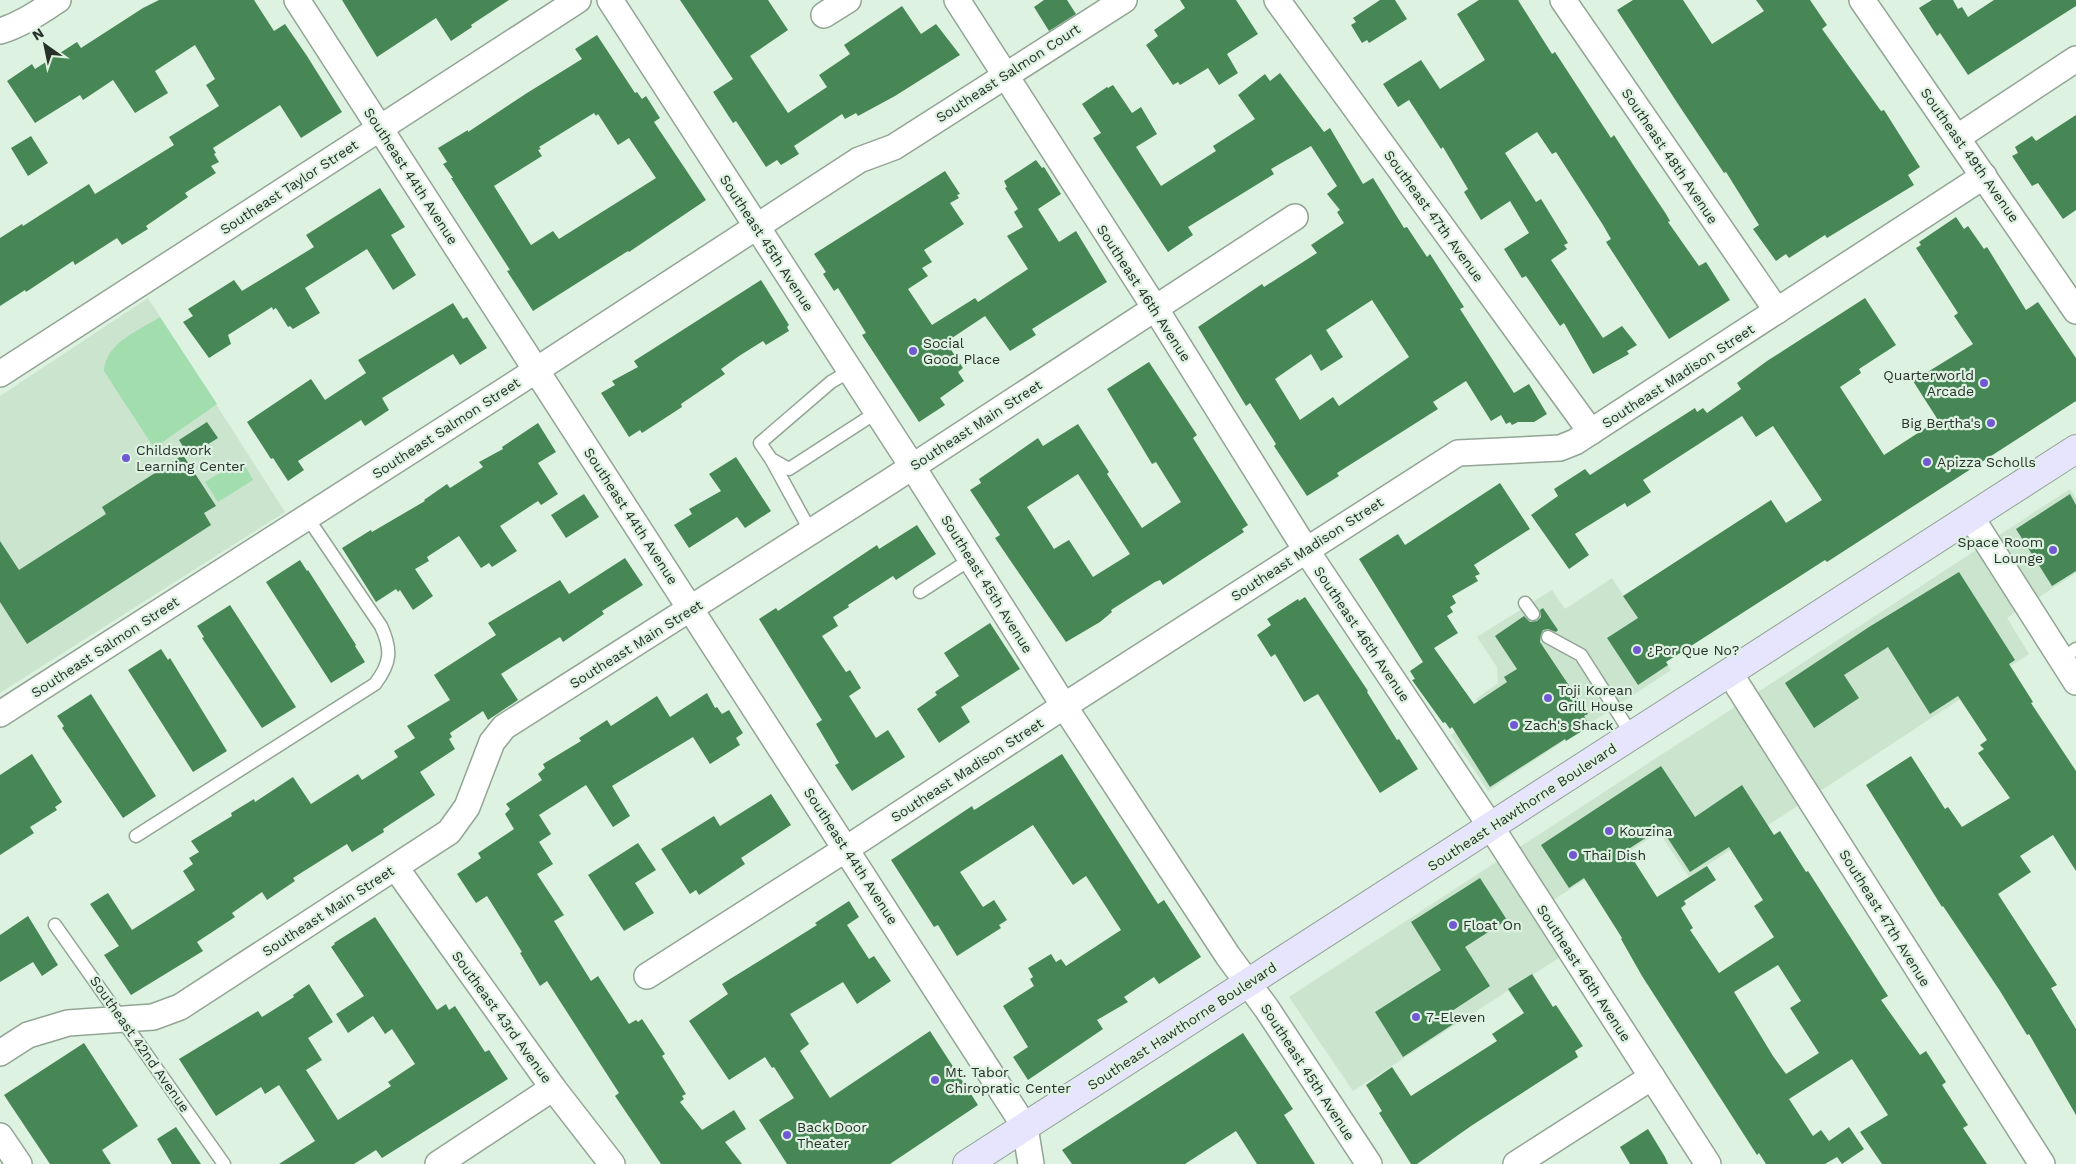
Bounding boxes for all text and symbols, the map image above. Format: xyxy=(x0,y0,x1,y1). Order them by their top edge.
north arrow xyxy=(20,20,70,70)
street label: Southeast Salmon Court xyxy=(933,20,1083,126)
text: N xyxy=(29,25,47,44)
street label: Southeast 48th Avenue xyxy=(1619,85,1721,227)
street label: Southeast 49th Avenue xyxy=(1918,85,2022,225)
street label: Southeast 44th Avenue xyxy=(361,105,461,247)
street label: Southeast Taylor Street xyxy=(217,136,361,238)
street label: Southeast 47th Avenue xyxy=(1381,147,1487,285)
street label: Southeast 45th Avenue xyxy=(717,172,817,314)
street label: Southeast 46th Avenue xyxy=(1094,222,1194,364)
street label: Southeast Madison Street xyxy=(1599,321,1757,431)
place label: Social Good Place xyxy=(923,335,1000,367)
marker: Social Good Place xyxy=(907,345,919,357)
place label: Quarterworld Arcade xyxy=(1883,367,1974,399)
street label: Southeast Salmon Street xyxy=(369,374,523,482)
street label: Southeast Main Street xyxy=(907,376,1045,474)
marker: Quarterworld Arcade xyxy=(1978,377,1990,389)
place label: Big Bertha's xyxy=(1901,415,1981,431)
marker: Big Bertha's xyxy=(1985,417,1997,429)
place label: Childswork Learning Center xyxy=(136,442,245,474)
street label: Southeast 44th Avenue xyxy=(581,445,681,587)
marker: Childswork Learning Center xyxy=(120,452,132,464)
place label: Apizza Scholls xyxy=(1937,454,2036,470)
marker: Apizza Scholls xyxy=(1921,456,1933,468)
street label: Southeast Madison Street xyxy=(1228,494,1386,604)
street label: Southeast 45th Avenue xyxy=(938,512,1036,656)
place label: Space Room Lounge xyxy=(1957,534,2043,566)
marker: Space Room Lounge xyxy=(2047,544,2059,556)
street label: Southeast 46th Avenue xyxy=(1311,563,1413,705)
street label: Southeast Salmon Street xyxy=(28,593,182,701)
street label: Southeast Main Street xyxy=(567,596,706,692)
place label: ¿Por Que No? xyxy=(1647,642,1739,658)
marker: ¿Por Que No? xyxy=(1631,644,1643,656)
place label: Toji Korean Grill House xyxy=(1558,682,1633,714)
marker: Toji Korean Grill House xyxy=(1542,692,1554,704)
street label: Southeast Madison Street xyxy=(888,715,1046,825)
place label: Zach's Shack xyxy=(1524,717,1614,733)
marker: Zach's Shack xyxy=(1508,719,1520,731)
street label: Southeast Hawthorne Boulevard xyxy=(1425,740,1619,874)
street label: Southeast 44th Avenue xyxy=(801,785,901,927)
place label: Kouzina xyxy=(1619,823,1672,839)
marker: Kouzina xyxy=(1603,825,1615,837)
place label: Thai Dish xyxy=(1583,847,1646,863)
street label: Southeast 47th Avenue xyxy=(1836,847,1934,989)
marker: Thai Dish xyxy=(1567,849,1579,861)
street label: Southeast Main Street xyxy=(259,862,397,960)
street label: Southeast 46th Avenue xyxy=(1534,902,1634,1044)
place label: Float On xyxy=(1463,917,1522,933)
marker: Float On xyxy=(1447,919,1459,931)
street label: Southeast 43rd Avenue xyxy=(449,948,555,1086)
street label: Southeast Hawthorne Boulevard xyxy=(1085,959,1279,1093)
street label: Southeast 42nd Avenue xyxy=(87,973,193,1115)
street label: Southeast 45th Avenue xyxy=(1258,1001,1358,1143)
place label: 7-Eleven xyxy=(1426,1009,1485,1025)
marker: 7-Eleven xyxy=(1410,1011,1422,1023)
place label: Mt. Tabor Chiropratic Center xyxy=(945,1064,1071,1096)
marker: Mt. Tabor Chiropratic Center xyxy=(929,1074,941,1086)
place label: Back Door Theater xyxy=(797,1119,867,1151)
marker: Back Door Theater xyxy=(781,1129,793,1141)

